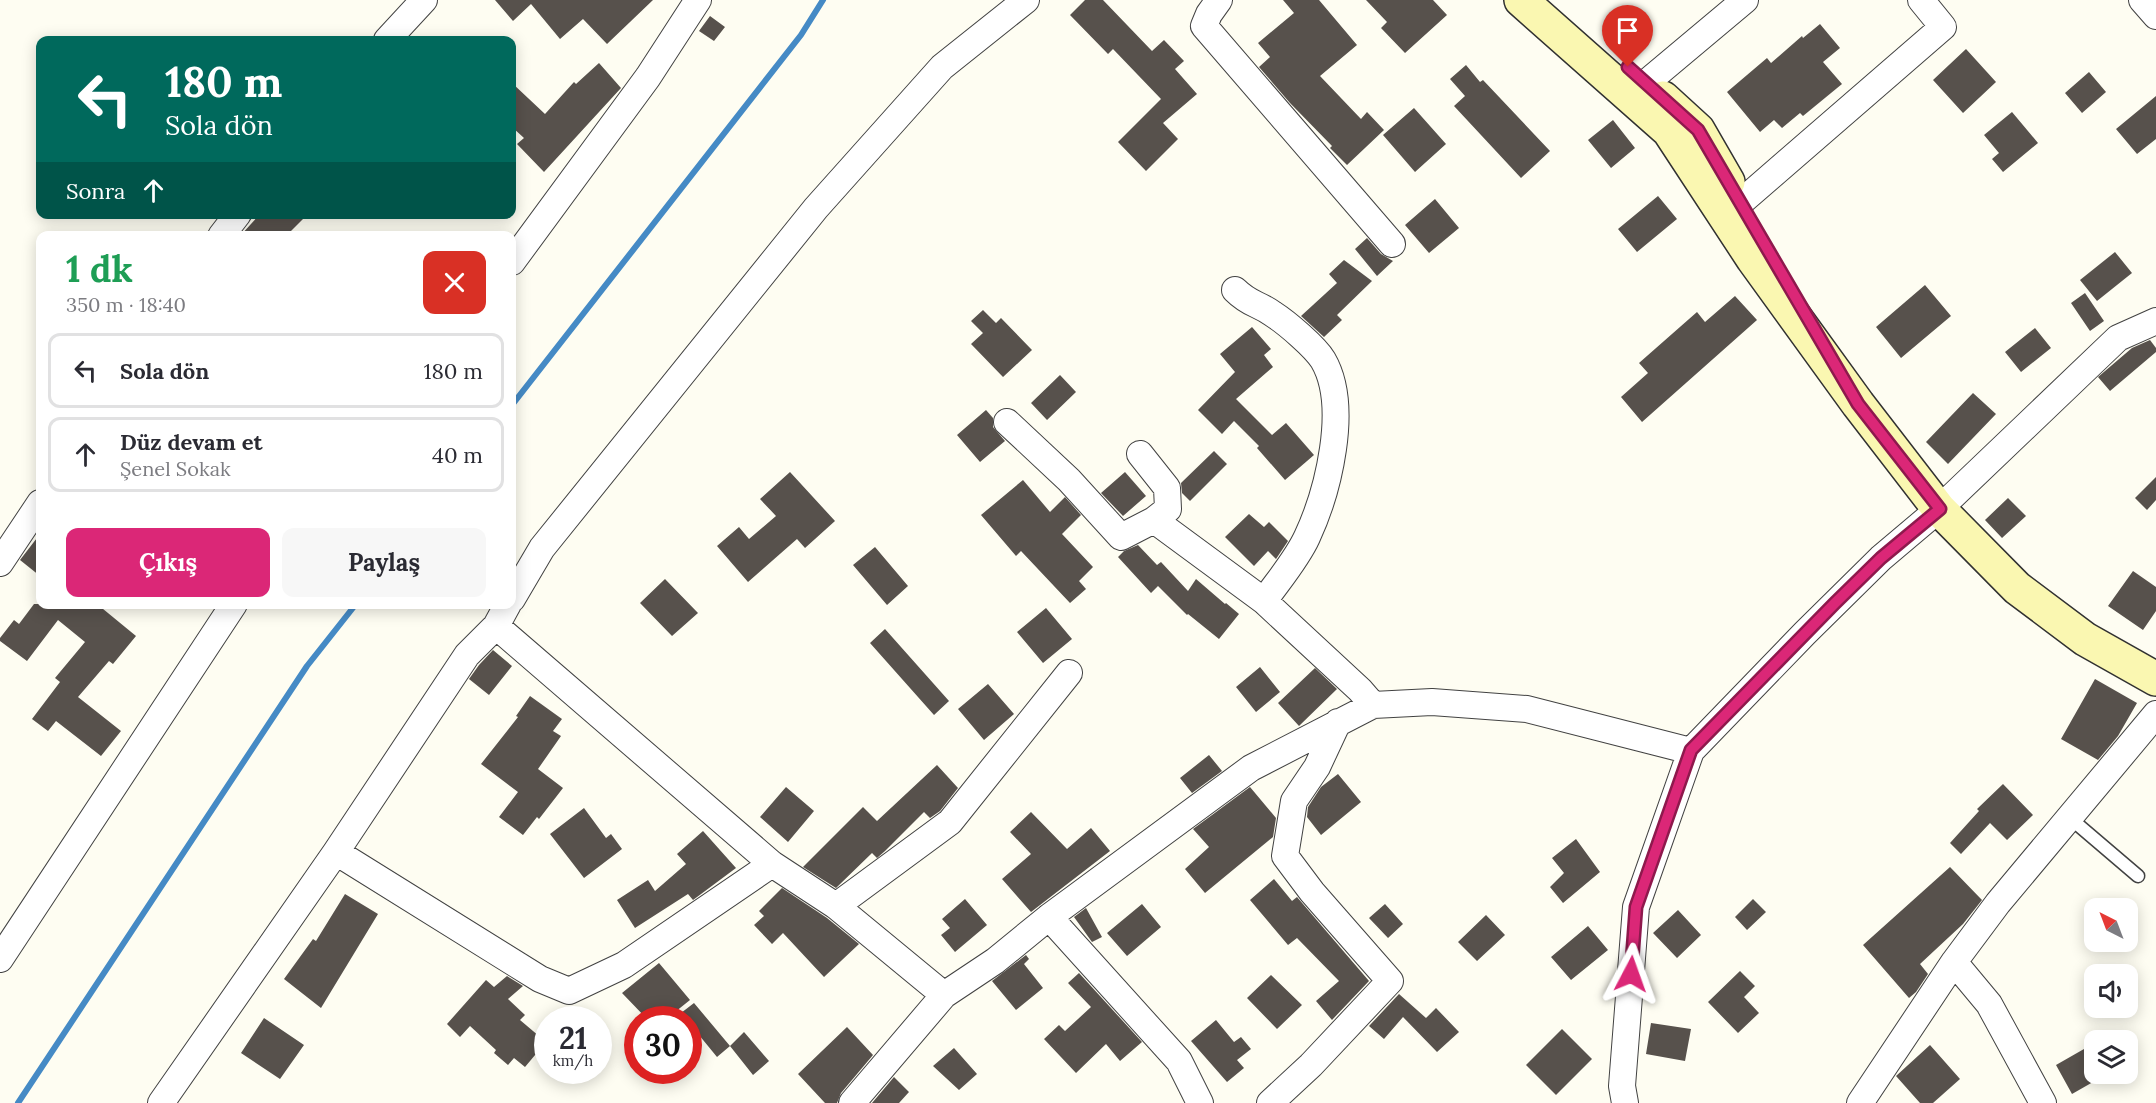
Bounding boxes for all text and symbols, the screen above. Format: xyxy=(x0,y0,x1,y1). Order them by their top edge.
pin xyxy=(1602,5,1653,67)
icon: arrive xyxy=(1611,14,1644,47)
text: 180 m xyxy=(165,55,282,109)
icon: left xyxy=(66,60,144,138)
text: Sola dön xyxy=(165,108,273,142)
icon: ahead xyxy=(137,174,170,207)
text: Sonra xyxy=(66,177,125,205)
text: 1 dk xyxy=(66,246,133,292)
button: close xyxy=(423,251,486,314)
text: 350 m · 18:40 xyxy=(66,292,186,317)
icon: left xyxy=(69,354,102,387)
text: Sola dön xyxy=(120,357,209,385)
text: 180 m xyxy=(424,357,483,385)
text: Düz devam et xyxy=(120,428,263,456)
icon: ahead xyxy=(69,438,102,471)
text: 40 m xyxy=(432,441,483,469)
text: Şenel Sokak xyxy=(120,456,231,481)
button: Çıkış xyxy=(66,528,270,597)
button: Paylaş xyxy=(282,528,486,597)
north arrow xyxy=(2084,898,2138,952)
map controls xyxy=(2084,898,2138,1084)
position arrow xyxy=(1599,942,1663,1006)
button: sound xyxy=(2084,964,2138,1018)
speed limit sign: 30 xyxy=(624,1006,702,1084)
text: 21 xyxy=(559,1019,587,1057)
button: layers xyxy=(2084,1030,2138,1084)
text: km/h xyxy=(553,1051,593,1070)

